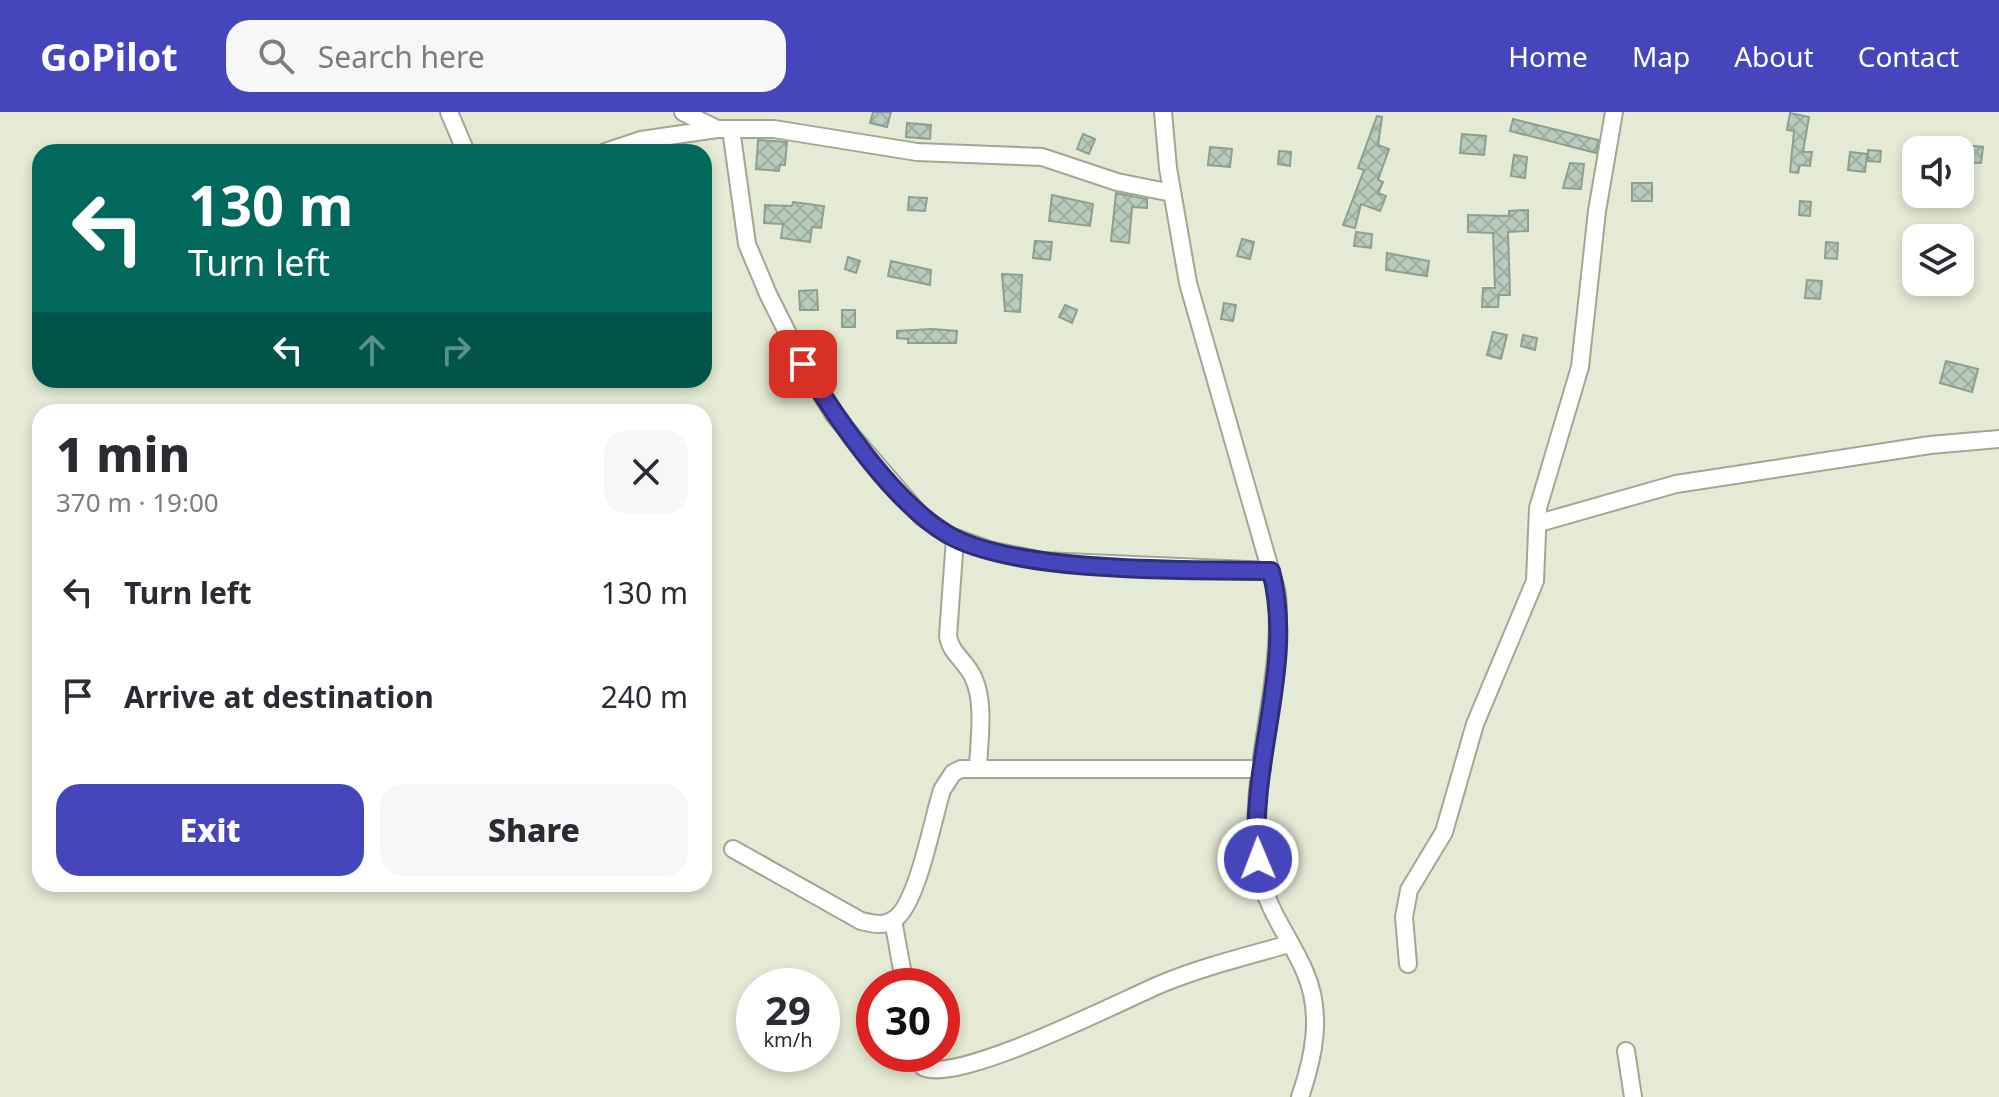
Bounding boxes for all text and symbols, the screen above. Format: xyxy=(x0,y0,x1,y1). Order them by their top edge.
search box xyxy=(226,20,786,92)
text: GoPilot xyxy=(40,30,178,82)
icon: search xyxy=(254,34,298,78)
text: Search here xyxy=(318,36,485,77)
text: Home xyxy=(1508,37,1588,75)
text: Map xyxy=(1632,37,1690,75)
text: About xyxy=(1734,37,1814,75)
text: Contact xyxy=(1858,37,1959,75)
map controls xyxy=(1902,136,1974,296)
button: sound xyxy=(1902,136,1974,208)
text: 130 m xyxy=(188,166,353,242)
icon: left xyxy=(56,176,160,280)
button: layers xyxy=(1902,224,1974,296)
text: Turn left xyxy=(188,238,330,287)
icon: left xyxy=(266,328,310,372)
icon: ahead xyxy=(350,328,394,372)
icon: right xyxy=(434,328,478,372)
pin xyxy=(769,330,837,398)
icon: arrive xyxy=(781,342,825,386)
text: 1 min xyxy=(56,421,190,486)
button: close xyxy=(604,430,688,514)
text: 370 m · 19:00 xyxy=(56,484,219,520)
icon: left xyxy=(56,570,100,614)
text: Turn left xyxy=(124,572,252,613)
text: 130 m xyxy=(601,572,688,613)
icon: arrive xyxy=(56,674,100,718)
text: Arrive at destination xyxy=(124,676,434,717)
text: 240 m xyxy=(601,676,688,717)
button: Exit xyxy=(56,784,364,876)
button: Share xyxy=(380,784,688,876)
position arrow xyxy=(1216,817,1300,901)
speed limit sign: 30 xyxy=(856,968,960,1072)
text: 29 xyxy=(765,982,811,1037)
text: km/h xyxy=(763,1026,813,1053)

